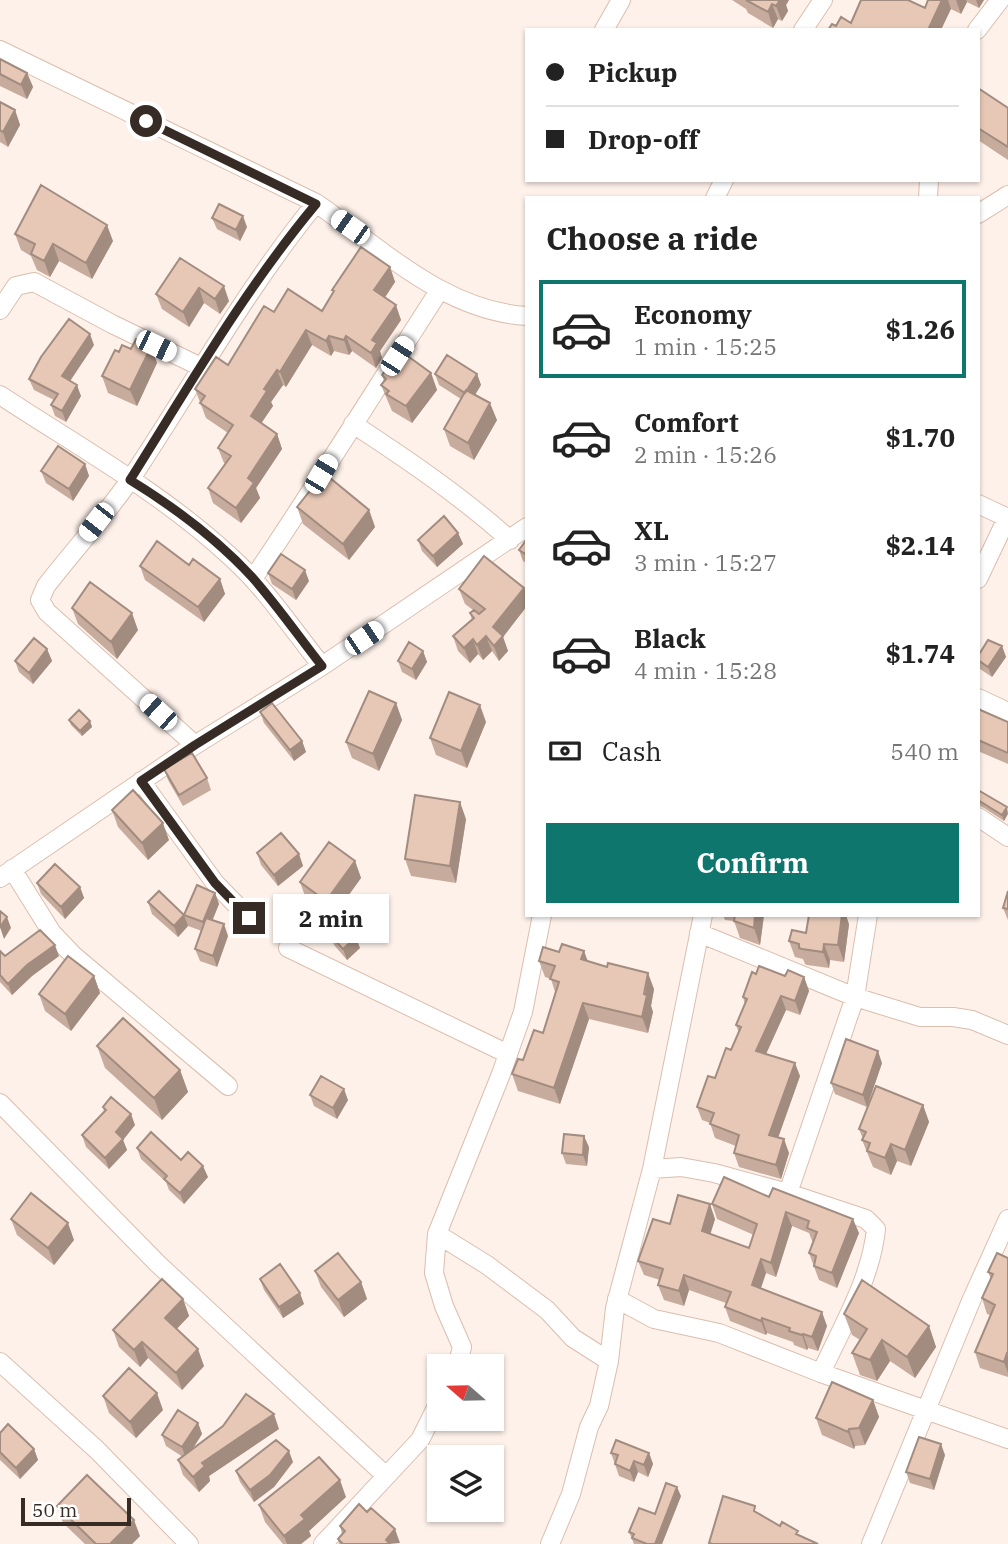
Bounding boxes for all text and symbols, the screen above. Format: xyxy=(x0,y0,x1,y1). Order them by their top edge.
text: Pickup xyxy=(588,55,678,89)
route start xyxy=(130,105,162,137)
text: Drop-off xyxy=(588,122,699,156)
car xyxy=(327,206,374,248)
text: Choose a ride xyxy=(546,217,758,259)
text: Economy xyxy=(634,297,752,331)
icon: car xyxy=(550,298,613,361)
text: $1.26 xyxy=(885,312,955,346)
car xyxy=(133,327,180,365)
text: 1 min · 15:25 xyxy=(634,331,777,361)
car xyxy=(377,333,418,379)
text: Comfort xyxy=(634,405,739,439)
icon: car xyxy=(550,406,613,469)
text: $1.70 xyxy=(885,420,955,454)
text: 2 min · 15:26 xyxy=(634,439,777,469)
car xyxy=(302,451,341,497)
car xyxy=(75,499,118,545)
text: XL xyxy=(634,513,669,547)
icon: car xyxy=(550,514,613,577)
text: $2.14 xyxy=(885,528,955,562)
text: 3 min · 15:27 xyxy=(634,547,777,577)
car xyxy=(341,618,388,658)
text: Black xyxy=(634,621,706,655)
icon: car xyxy=(550,622,613,685)
text: $1.74 xyxy=(885,636,955,670)
text: 4 min · 15:28 xyxy=(634,655,777,685)
car xyxy=(136,690,181,734)
icon: cash xyxy=(546,732,584,770)
text: Cash xyxy=(602,734,662,768)
text: 540 m xyxy=(890,736,959,766)
button: Confirm xyxy=(546,823,959,903)
callout: 2 min xyxy=(274,894,389,942)
route end xyxy=(233,902,265,934)
text: 2 min xyxy=(299,903,363,933)
north arrow xyxy=(427,1354,504,1432)
map controls xyxy=(427,1354,504,1522)
button: layers xyxy=(427,1445,504,1522)
scale bar xyxy=(21,1495,131,1527)
text: 50 m xyxy=(32,1498,77,1522)

